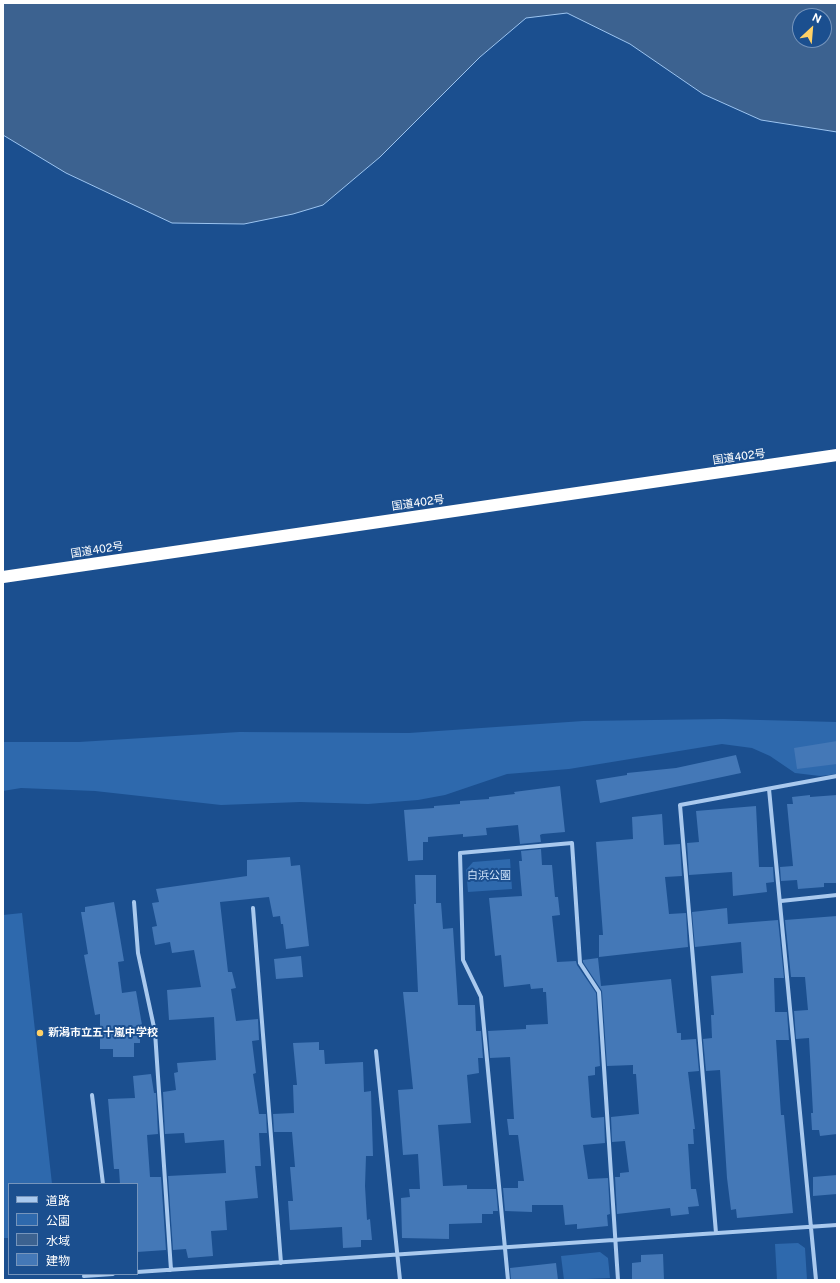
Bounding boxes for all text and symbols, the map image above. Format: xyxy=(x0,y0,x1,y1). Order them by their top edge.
north arrow xyxy=(792,8,832,48)
text: N xyxy=(810,11,823,25)
street label: 国道402号 xyxy=(712,447,766,467)
street label: 国道402号 xyxy=(391,493,445,513)
street label: 国道402号 xyxy=(70,539,124,561)
park label: 白浜公園 xyxy=(467,869,511,883)
place label: 新潟市立五十嵐中学校 xyxy=(48,1026,158,1040)
marker: 新潟市立五十嵐中学校 xyxy=(35,1028,45,1038)
legend xyxy=(8,1183,138,1275)
text: 道路 xyxy=(46,1194,70,1208)
text: 公園 xyxy=(46,1214,70,1228)
text: 水域 xyxy=(46,1234,70,1248)
text: 建物 xyxy=(46,1254,70,1268)

